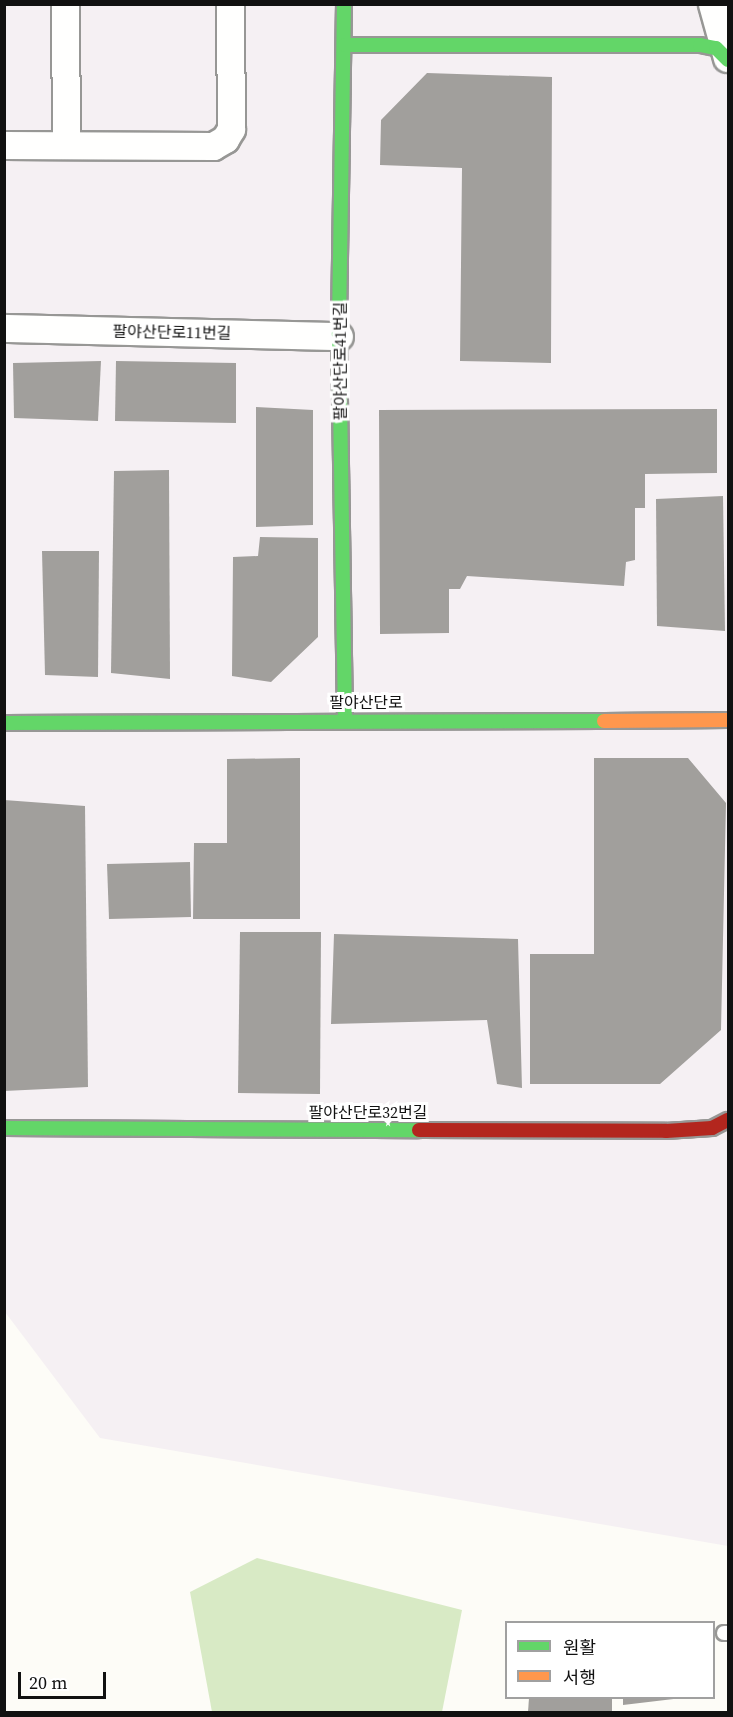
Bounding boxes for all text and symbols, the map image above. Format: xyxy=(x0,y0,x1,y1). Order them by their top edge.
street label: 팔야산단로41번길 xyxy=(330,301,350,421)
street label: 팔야산단로11번길 xyxy=(112,321,232,343)
street label: 팔야산단로 xyxy=(329,692,403,712)
street label: 팔야산단로32번길 xyxy=(308,1102,428,1122)
legend xyxy=(505,1621,715,1699)
text: 원활 xyxy=(563,1635,596,1660)
scale bar xyxy=(21,1660,110,1698)
text: 서행 xyxy=(563,1665,596,1690)
text: 20 m xyxy=(29,1670,67,1695)

